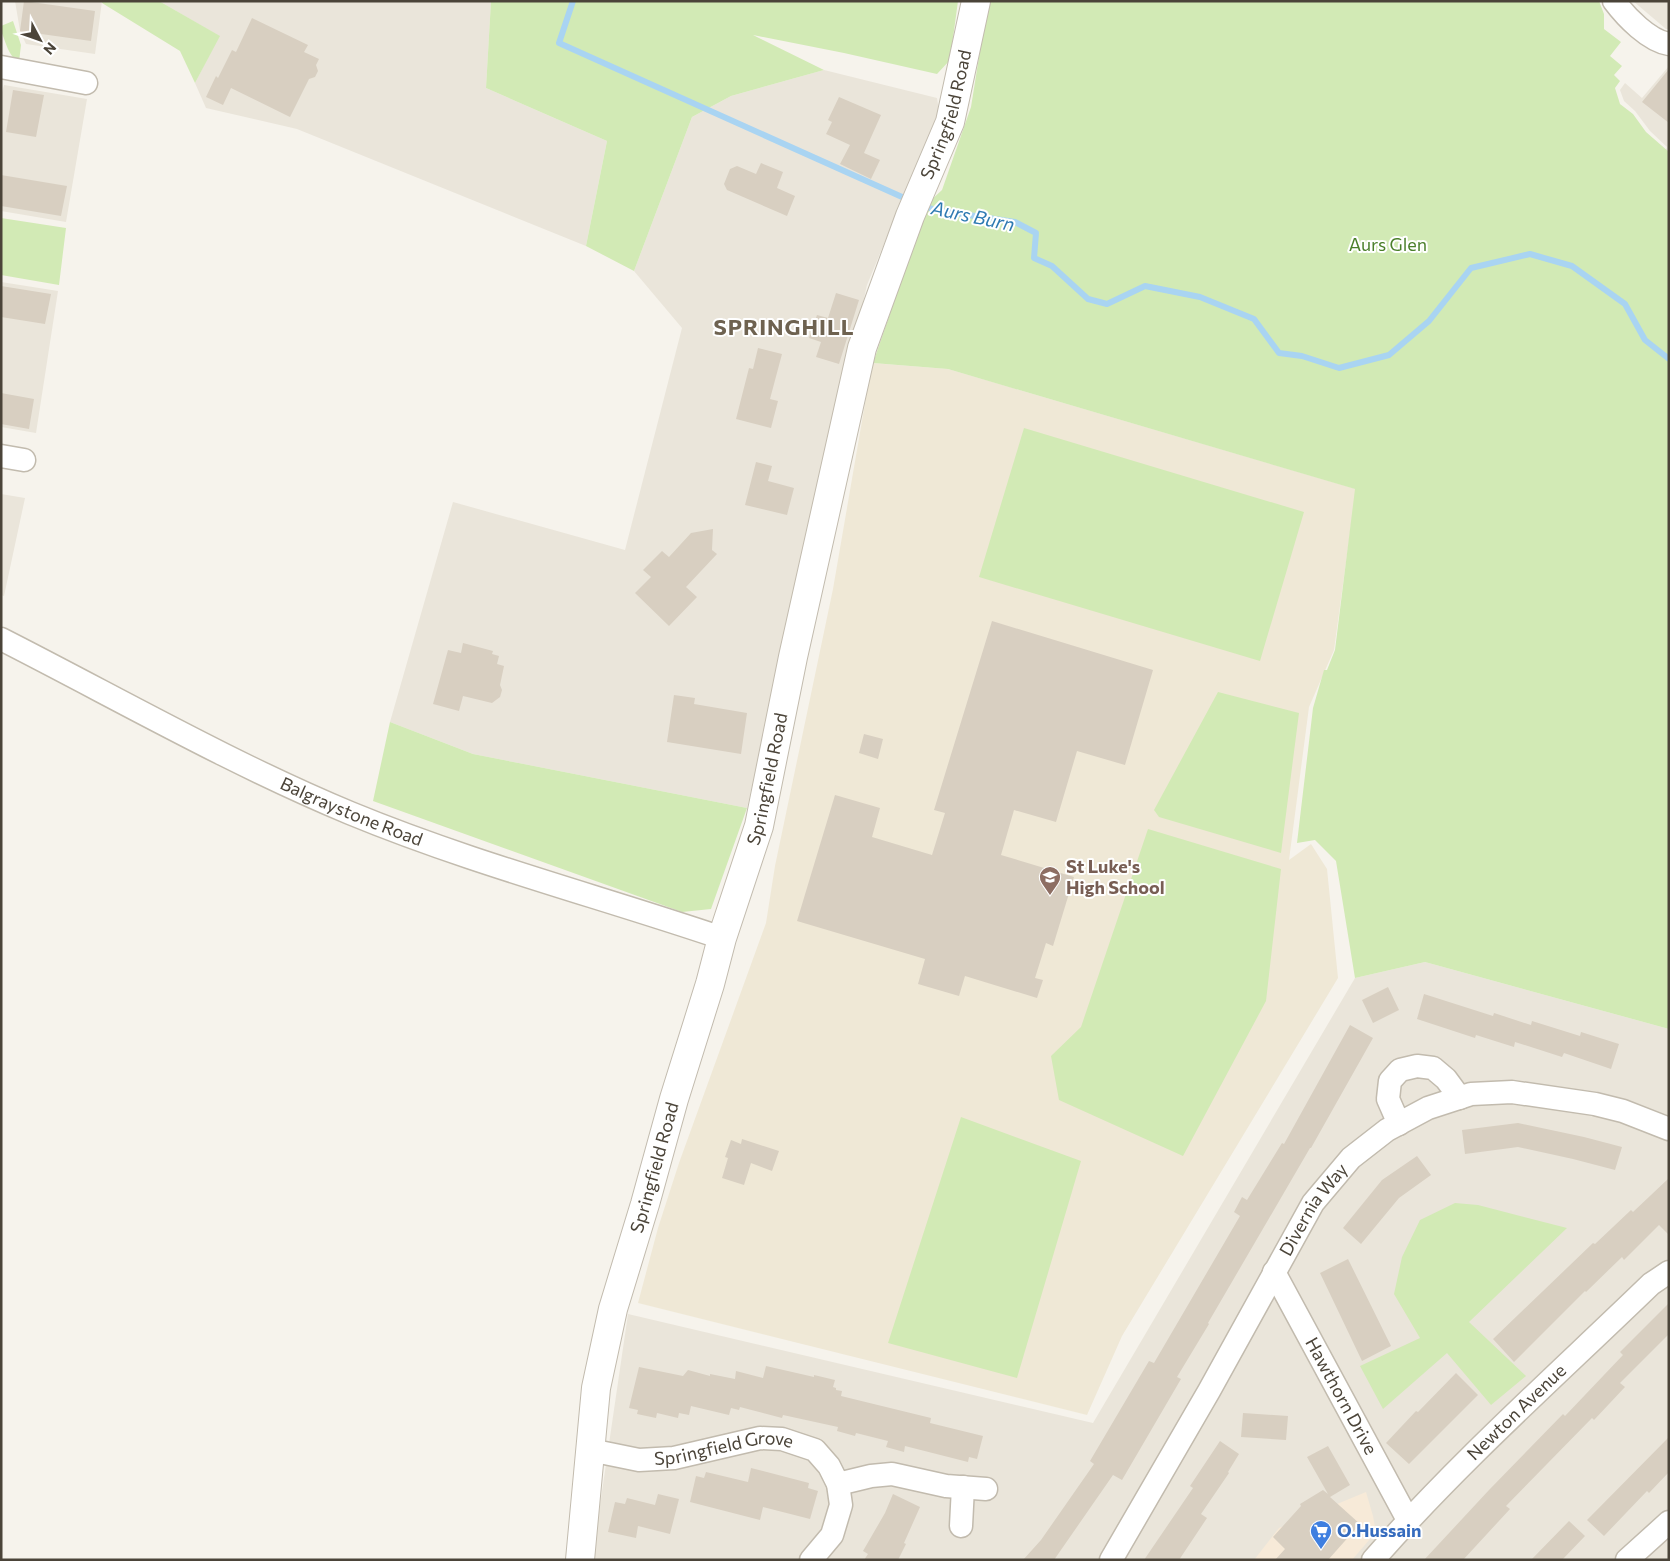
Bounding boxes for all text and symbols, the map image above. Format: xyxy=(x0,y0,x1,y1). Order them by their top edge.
north arrow xyxy=(15,15,65,65)
text: N xyxy=(40,39,60,58)
street label: Springfield Road xyxy=(915,48,975,182)
water label: Aurs Burn xyxy=(928,195,1017,236)
park label: Aurs Glen xyxy=(1349,233,1427,255)
district label: SPRINGHILL xyxy=(713,313,855,340)
street label: Springfield Road xyxy=(741,711,792,848)
street label: Balgraystone Road xyxy=(277,772,426,850)
place label: St Luke's High School xyxy=(1066,855,1165,898)
school or university icon: St Luke's High School xyxy=(1038,865,1062,896)
street label: Springfield Road xyxy=(625,1099,683,1235)
street label: Divernia Way xyxy=(1274,1158,1352,1259)
street label: Hawthorn Drive xyxy=(1301,1333,1383,1458)
street label: Newton Avenue xyxy=(1462,1359,1570,1464)
street label: Springfield Grove xyxy=(653,1426,797,1469)
supermarket icon: O.Hussain xyxy=(1309,1519,1333,1550)
place label: O.Hussain xyxy=(1337,1519,1421,1541)

